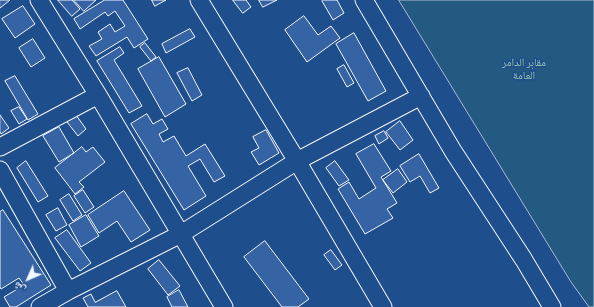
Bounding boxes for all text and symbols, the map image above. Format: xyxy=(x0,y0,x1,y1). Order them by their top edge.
park label: مقابر الدامر العامة xyxy=(502,57,546,83)
north arrow xyxy=(8,259,48,299)
text: ش xyxy=(10,278,29,297)

